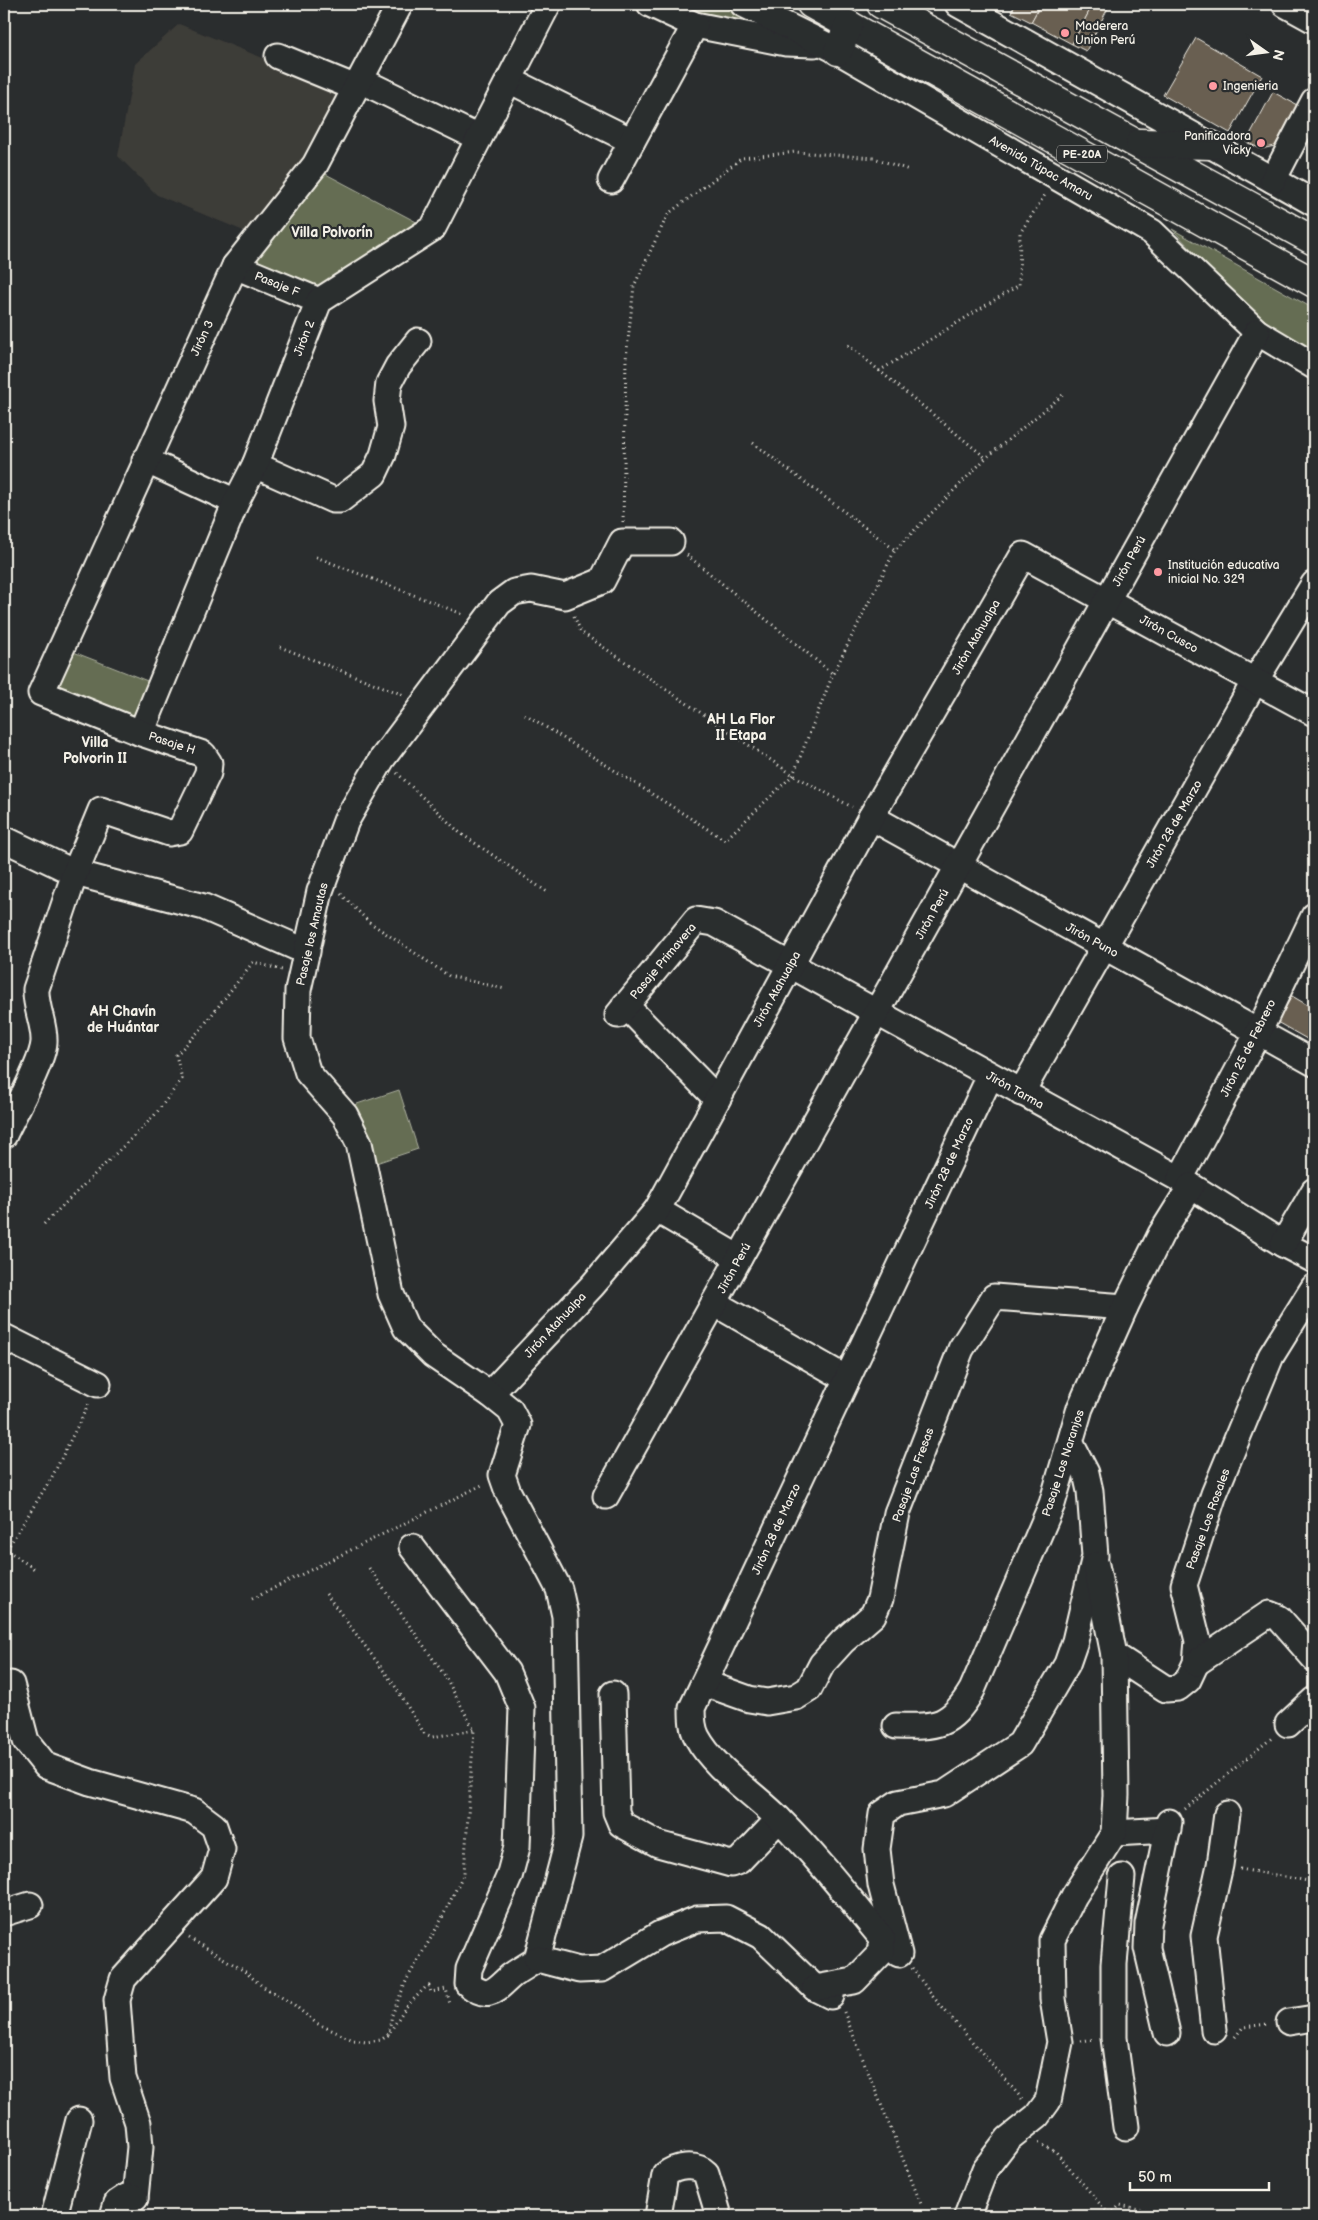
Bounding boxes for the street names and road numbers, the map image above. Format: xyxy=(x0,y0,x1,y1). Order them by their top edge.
street label: Avenida Túpac Amaru xyxy=(986,133,1095,204)
road number: PE-20A xyxy=(1057,146,1107,162)
street label: Pasaje F xyxy=(252,269,302,301)
street label: Jirón 3 xyxy=(188,318,217,358)
street label: Jirón 2 xyxy=(291,318,318,358)
street label: Jirón Perú xyxy=(1109,533,1149,589)
street label: Jirón Atahualpa xyxy=(949,597,1004,677)
street label: Jirón Cusco xyxy=(1137,612,1201,657)
street label: Pasaje H xyxy=(146,729,197,758)
street label: Jirón 28 de Marzo xyxy=(1143,778,1206,871)
street label: Pasaje los Amautas xyxy=(293,881,332,987)
street label: Jirón Perú xyxy=(912,886,952,942)
street label: Pasaje Primavera xyxy=(627,920,700,1002)
street label: Jirón Puno xyxy=(1063,920,1121,961)
street label: Jirón Atahualpa xyxy=(750,949,804,1030)
street label: Jirón 25 de Febrero xyxy=(1217,997,1280,1099)
street label: Jirón Tarma xyxy=(983,1068,1046,1113)
street label: Jirón 28 de Marzo xyxy=(922,1115,977,1211)
street label: Jirón Perú xyxy=(714,1240,754,1296)
street label: Jirón Atahualpa xyxy=(521,1289,590,1361)
street label: Pasaje Los Naranjos xyxy=(1039,1408,1088,1518)
street label: Pasaje Las Fresas xyxy=(889,1426,938,1524)
street label: Pasaje Los Rosales xyxy=(1183,1467,1234,1572)
street label: Jirón 28 de Marzo xyxy=(749,1481,804,1577)

